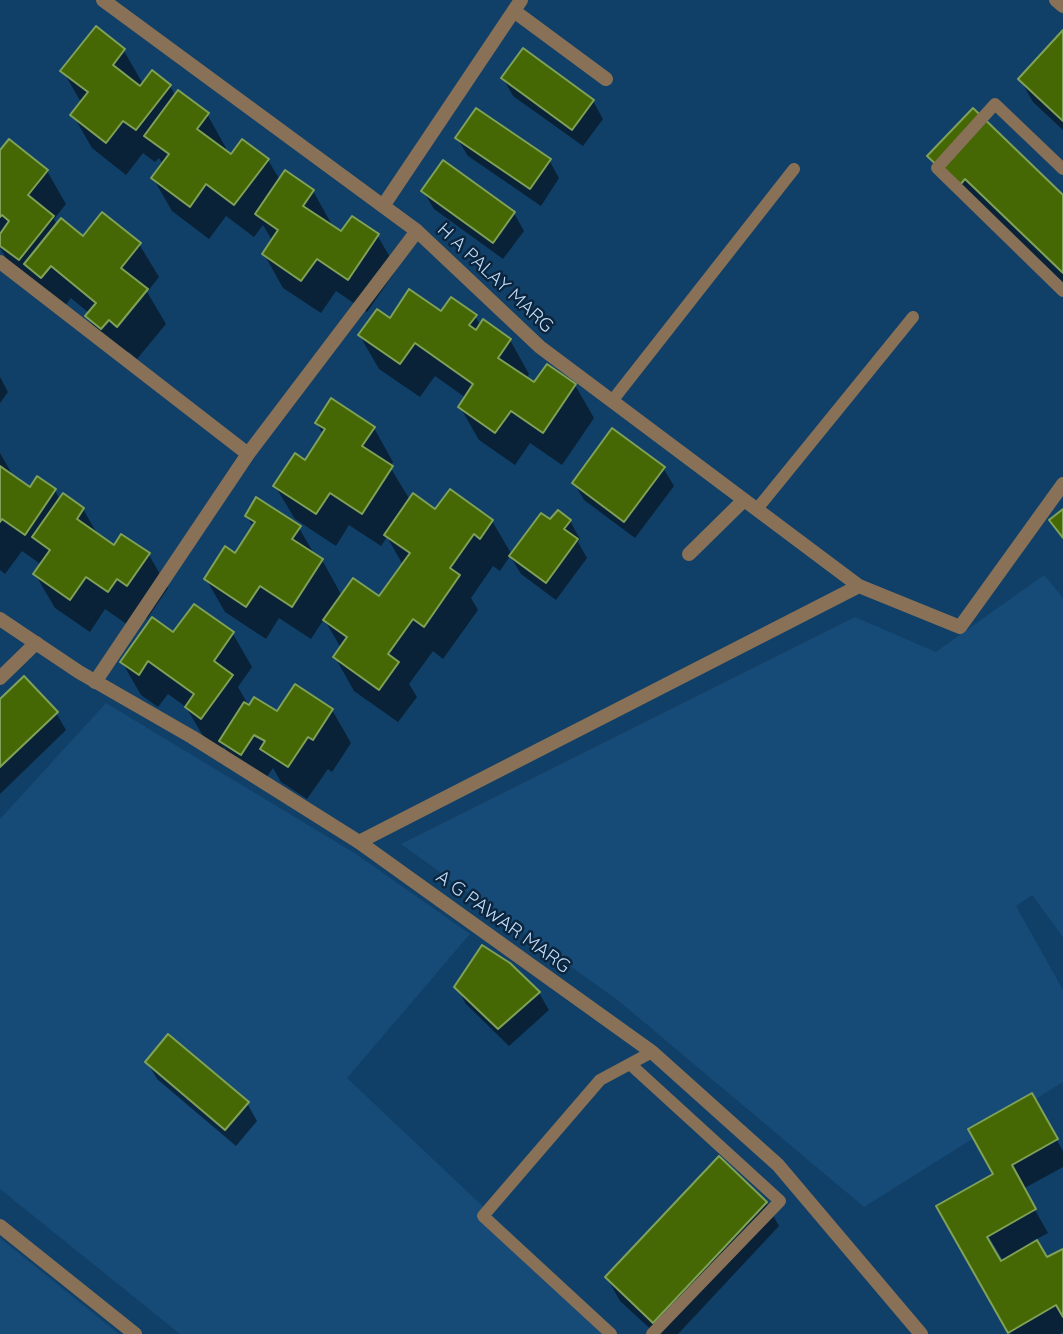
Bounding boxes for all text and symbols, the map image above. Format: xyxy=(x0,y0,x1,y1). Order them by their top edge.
street label: H A PALAY MARG xyxy=(432,218,558,338)
street label: A G PAWAR MARG xyxy=(431,866,575,978)

